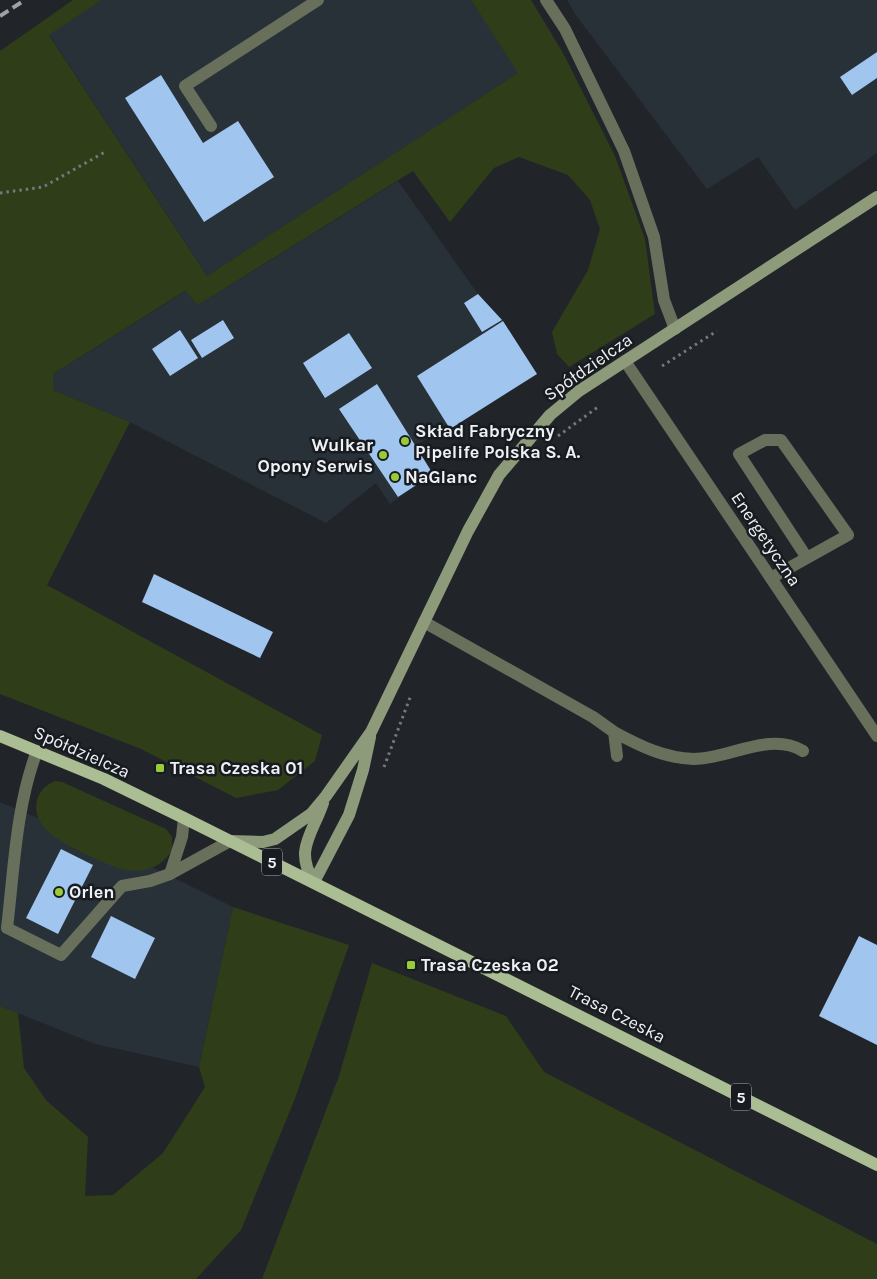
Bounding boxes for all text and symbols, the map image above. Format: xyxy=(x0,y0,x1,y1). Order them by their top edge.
street label: Spółdzielcza xyxy=(540,328,636,406)
place label: Skład Fabryczny Pipelife Polska S. A. xyxy=(415,420,580,463)
place label: Wulkar Opony Serwis xyxy=(258,434,373,477)
marker: Skład Fabryczny Pipelife Polska S. A. xyxy=(399,435,411,447)
marker: Wulkar Opony Serwis xyxy=(377,449,389,461)
place label: NaGlanc xyxy=(405,466,477,488)
marker: NaGlanc xyxy=(389,471,401,483)
street label: Energetyczna xyxy=(726,487,806,591)
street label: Spółdzielcza xyxy=(31,721,133,783)
place label: Trasa Czeska 01 xyxy=(170,757,303,779)
marker: Trasa Czeska 01 xyxy=(154,762,166,774)
road number: 5 xyxy=(262,849,282,876)
place label: Orlen xyxy=(69,881,115,903)
marker: Orlen xyxy=(53,886,65,898)
place label: Trasa Czeska 02 xyxy=(421,954,559,976)
marker: Trasa Czeska 02 xyxy=(405,959,417,971)
street label: Trasa Czeska xyxy=(565,980,669,1048)
road number: 5 xyxy=(731,1084,751,1110)

